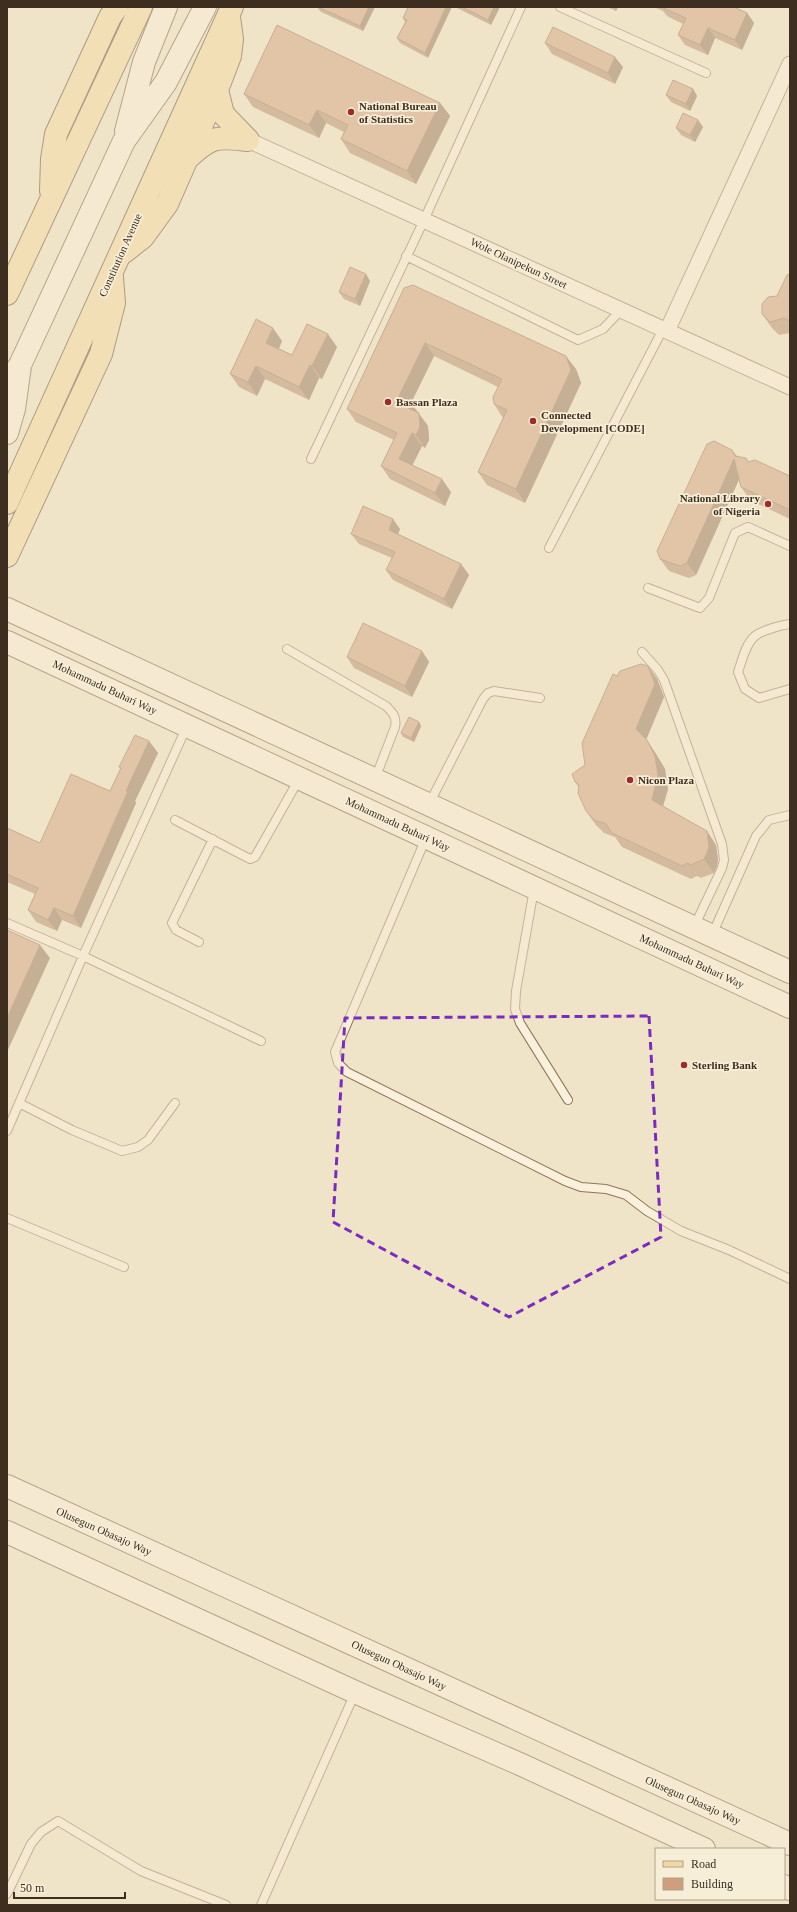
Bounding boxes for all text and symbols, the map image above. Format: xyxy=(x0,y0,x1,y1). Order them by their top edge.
place label: National Bureau of Statistics xyxy=(359,100,437,125)
marker: National Bureau of Statistics xyxy=(346,107,356,117)
street label: Constitution Avenue xyxy=(96,211,144,299)
street label: Wole Olanipekun Street xyxy=(469,235,569,291)
place label: Bassan Plaza xyxy=(396,396,458,408)
marker: Bassan Plaza xyxy=(383,397,393,407)
place label: Connected Development [CODE] xyxy=(541,409,645,434)
marker: Connected Development [CODE] xyxy=(528,416,538,426)
place label: National Library of Nigeria xyxy=(680,492,760,517)
marker: National Library of Nigeria xyxy=(763,499,773,509)
street label: Mohammadu Buhari Way xyxy=(51,658,160,717)
place label: Nicon Plaza xyxy=(638,774,694,786)
marker: Nicon Plaza xyxy=(625,775,635,785)
street label: Mohammadu Buhari Way xyxy=(344,795,453,854)
street label: Mohammadu Buhari Way xyxy=(638,932,747,991)
place label: Sterling Bank xyxy=(692,1059,758,1071)
marker: Sterling Bank xyxy=(679,1060,689,1070)
street label: Olusegun Obasajo Way xyxy=(54,1504,154,1558)
street label: Olusegun Obasajo Way xyxy=(350,1638,449,1692)
street label: Olusegun Obasajo Way xyxy=(643,1773,743,1827)
legend xyxy=(655,1848,785,1900)
text: Road xyxy=(691,1857,716,1871)
scale bar xyxy=(14,1874,125,1900)
text: Building xyxy=(691,1877,733,1891)
text: 50 m xyxy=(20,1881,45,1895)

